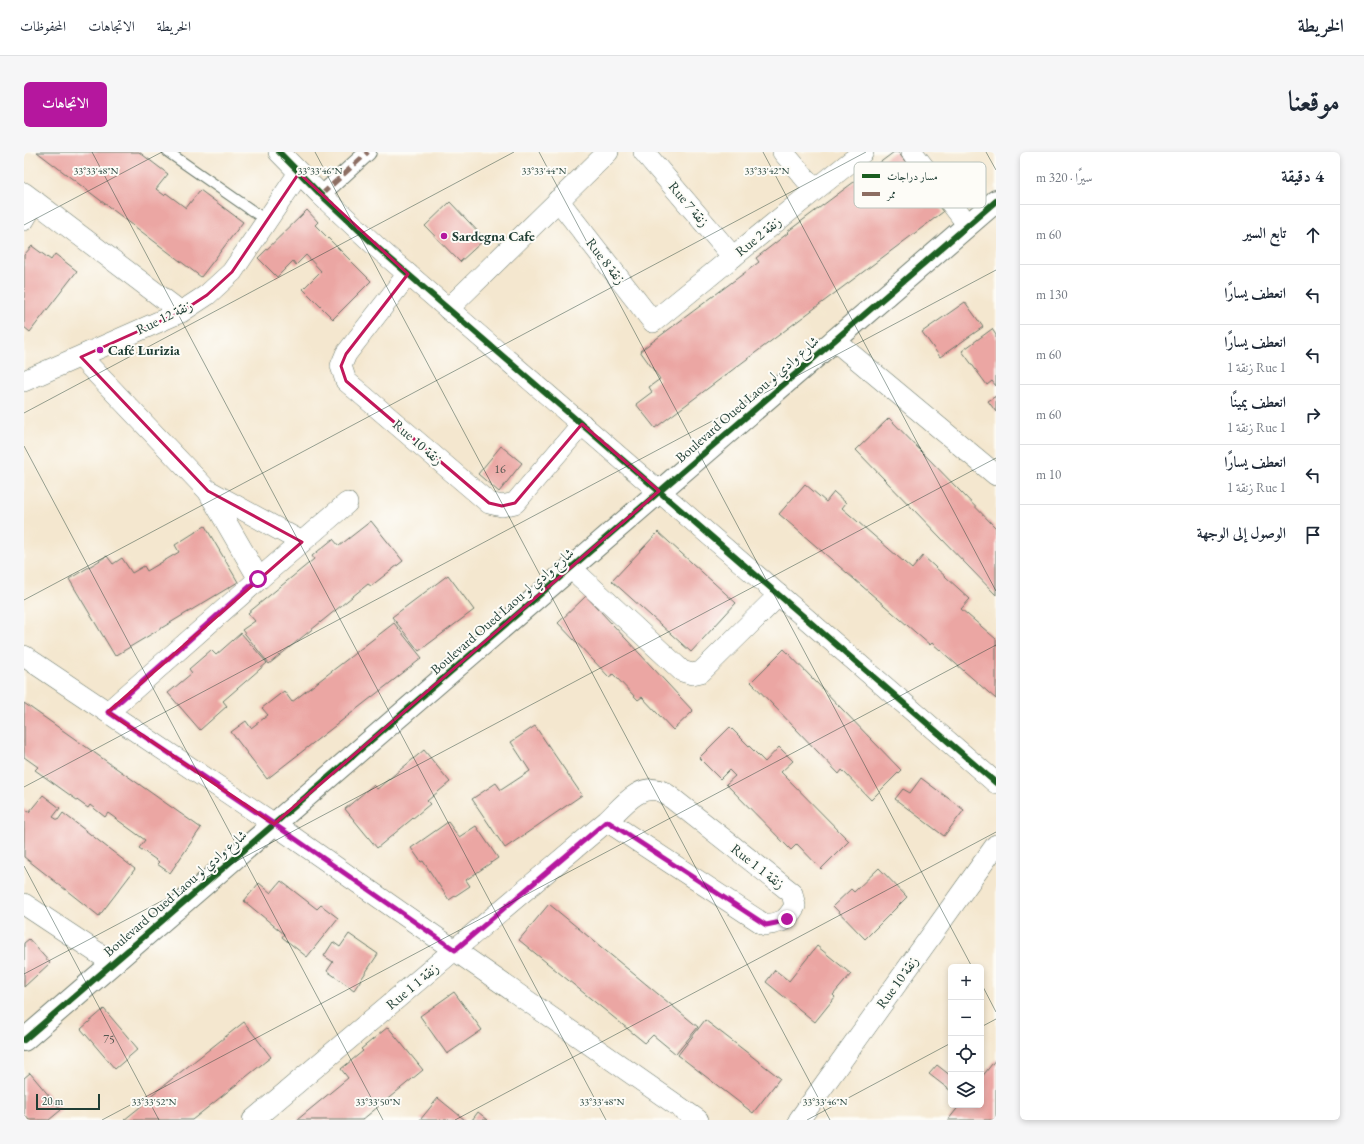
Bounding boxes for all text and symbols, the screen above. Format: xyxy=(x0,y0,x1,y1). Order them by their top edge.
text: الخريطة xyxy=(1298,13,1344,38)
text: المحفوظات xyxy=(20,17,66,35)
text: الاتجاهات xyxy=(88,17,135,35)
text: الخريطة xyxy=(157,17,191,35)
button: الاتجاهات xyxy=(24,82,107,127)
text: موقعنا xyxy=(1288,83,1340,119)
legend xyxy=(854,162,986,208)
text: 33°33'48"N xyxy=(74,164,119,177)
text: 33°33'46"N xyxy=(298,164,343,177)
text: 33°33'44"N xyxy=(522,164,567,177)
text: 33°33'42"N xyxy=(745,164,790,177)
text: 4 دقيقة xyxy=(1281,165,1324,187)
text: مسار دراجات xyxy=(887,169,938,183)
text: سيرًا · 320 m xyxy=(1036,169,1093,186)
street label: Rue 7 زنقة xyxy=(665,178,713,230)
text: ممر xyxy=(886,187,896,202)
street label: Rue 2 زنقة xyxy=(731,212,785,260)
text: تابع السير xyxy=(1243,223,1286,242)
icon: ahead xyxy=(1302,224,1324,246)
text: 60 m xyxy=(1036,226,1061,243)
place label: Sardegna Cafe xyxy=(452,227,535,245)
marker: Sardegna Cafe xyxy=(439,231,449,241)
street label: Rue 8 زنقة xyxy=(582,234,630,288)
text: انعطف يسارًا xyxy=(1224,283,1286,302)
icon: left xyxy=(1302,284,1324,306)
text: 130 m xyxy=(1036,286,1067,303)
street label: Rue 12 زنقة xyxy=(133,296,195,338)
street label: Boulevard Oued Laou شارع وادي لو xyxy=(672,332,824,469)
text: انعطف يسارًا xyxy=(1224,332,1286,351)
place label: Café Lurizia xyxy=(108,341,181,359)
icon: left xyxy=(1302,344,1324,366)
marker: Café Lurizia xyxy=(95,345,105,355)
text: 60 m xyxy=(1036,346,1061,363)
text: Rue 1 زنقة 1 xyxy=(1227,359,1286,376)
text: انعطف يمينًا xyxy=(1230,392,1286,411)
icon: right xyxy=(1302,404,1324,426)
text: 60 m xyxy=(1036,406,1061,423)
street label: Rue 10 زنقة xyxy=(389,415,447,469)
text: Rue 1 زنقة 1 xyxy=(1227,419,1286,436)
text: انعطف يسارًا xyxy=(1224,452,1286,471)
house number: 16 xyxy=(494,461,506,477)
icon: left xyxy=(1302,464,1324,486)
text: 10 m xyxy=(1036,466,1061,483)
text: Rue 1 زنقة 1 xyxy=(1227,479,1286,496)
text: الوصول إلى الوجهة xyxy=(1197,523,1286,542)
icon: arrive xyxy=(1302,524,1324,546)
street label: Boulevard Oued Laou شارع وادي لو xyxy=(427,544,579,681)
route start xyxy=(249,570,267,588)
street label: Boulevard Oued Laou شارع وادي لو xyxy=(100,826,252,963)
street label: Rue 1 زنقة 1 xyxy=(727,839,789,893)
route end xyxy=(778,910,796,928)
street label: Rue 10 زنقة xyxy=(872,952,922,1012)
street label: Rue 1 زنقة 1 xyxy=(382,959,442,1013)
map controls xyxy=(948,964,984,1108)
button: + xyxy=(948,964,984,1000)
button: − xyxy=(948,1000,984,1036)
house number: 75 xyxy=(103,1031,115,1047)
button: locate xyxy=(948,1036,984,1072)
button: layers xyxy=(948,1072,984,1108)
scale bar xyxy=(36,1092,100,1111)
text: 20 m xyxy=(42,1094,63,1108)
text: 33°33'52"N xyxy=(132,1095,177,1108)
text: 33°33'50"N xyxy=(356,1095,401,1108)
text: 33°33'48"N xyxy=(580,1095,625,1108)
text: 33°33'46"N xyxy=(803,1095,848,1108)

